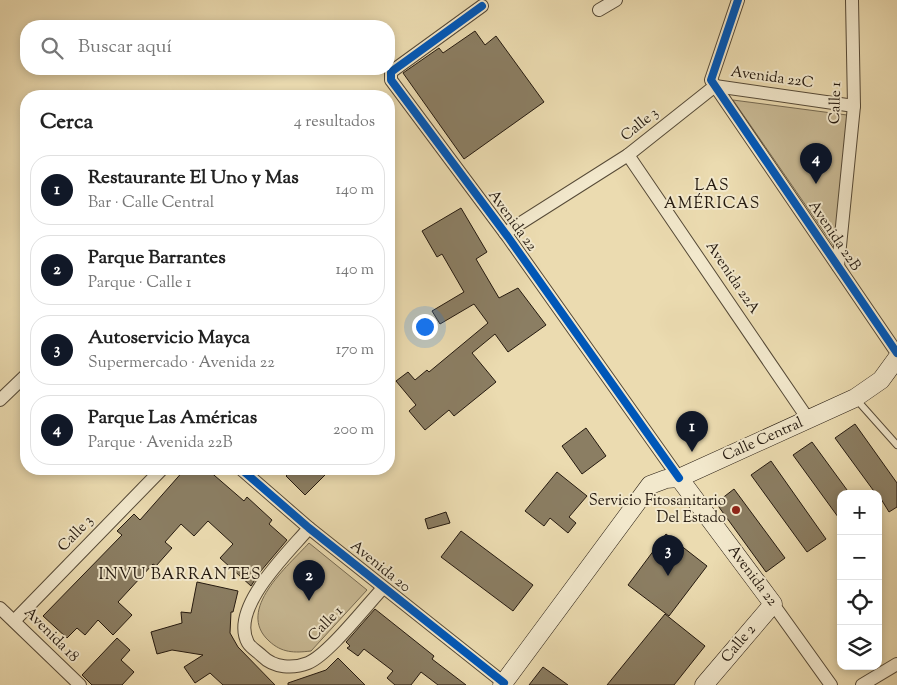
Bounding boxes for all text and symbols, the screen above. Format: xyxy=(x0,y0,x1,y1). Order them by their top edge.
search box xyxy=(20,20,395,75)
icon: search xyxy=(38,34,66,62)
text: Buscar aquí xyxy=(78,34,172,61)
street label: Avenida 22C xyxy=(729,62,815,94)
street label: Calle 1 xyxy=(825,81,847,125)
street label: Calle 3 xyxy=(617,103,663,147)
text: Cerca xyxy=(40,108,93,138)
text: 4 resultados xyxy=(294,111,375,134)
pin: 4 xyxy=(800,143,832,184)
text: Restaurante El Uno y Mas xyxy=(88,165,299,192)
district label: LAS AMÉRICAS xyxy=(664,175,760,216)
text: 1 xyxy=(54,179,60,202)
text: 140 m xyxy=(336,179,374,202)
street label: Avenida 22 xyxy=(483,186,541,256)
text: Bar · Calle Central xyxy=(88,192,214,215)
street label: Avenida 22B xyxy=(803,197,866,276)
street label: Avenida 22A xyxy=(700,237,764,319)
text: Parque Barrantes xyxy=(88,245,226,272)
text: 2 xyxy=(53,259,61,282)
text: 140 m xyxy=(336,259,374,282)
text: Parque · Calle 1 xyxy=(88,272,191,295)
your location xyxy=(412,314,438,340)
text: Autoservicio Mayca xyxy=(88,325,250,352)
text: 3 xyxy=(54,339,60,362)
text: 170 m xyxy=(336,339,374,362)
text: Supermercado · Avenida 22 xyxy=(88,352,275,375)
text: Parque Las Américas xyxy=(88,405,257,432)
pin: 1 xyxy=(676,411,708,452)
street label: Calle Central xyxy=(719,413,807,467)
text: 4 xyxy=(53,419,61,442)
text: 200 m xyxy=(333,419,374,442)
text: Parque · Avenida 22B xyxy=(88,432,233,455)
map controls xyxy=(837,490,882,670)
button: + xyxy=(837,490,882,535)
place label: Servicio Fitosanitario Del Estado xyxy=(589,491,726,529)
marker: Servicio Fitosanitario Del Estado xyxy=(730,504,742,516)
street label: Calle 3 xyxy=(53,511,99,557)
pin: 3 xyxy=(652,535,684,576)
button: − xyxy=(837,535,882,580)
street label: Avenida 20 xyxy=(345,536,415,598)
street label: Avenida 22 xyxy=(722,541,782,611)
pin: 2 xyxy=(293,560,325,601)
district label: INVU BARRANTES xyxy=(98,564,262,587)
button: locate xyxy=(837,580,882,625)
street label: Calle 1 xyxy=(304,601,348,647)
street label: Avenida 18 xyxy=(19,603,83,667)
street label: Calle 2 xyxy=(717,620,761,668)
button: layers xyxy=(837,625,882,670)

